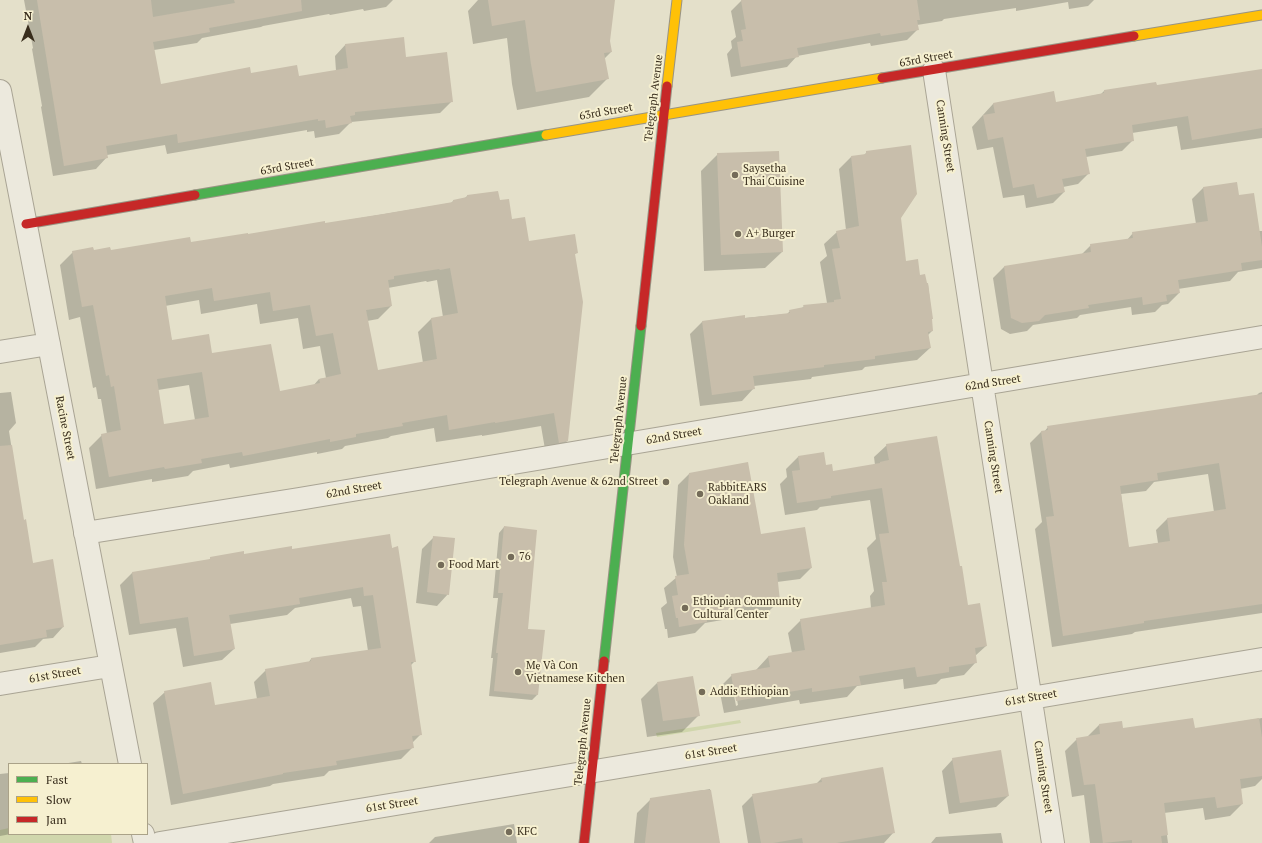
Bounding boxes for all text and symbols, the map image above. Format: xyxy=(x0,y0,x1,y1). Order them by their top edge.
north arrow xyxy=(8,8,48,48)
text: N xyxy=(24,9,32,23)
street label: 63rd Street xyxy=(898,48,954,70)
street label: Telegraph Avenue xyxy=(642,54,666,142)
street label: Canning Street xyxy=(933,99,957,173)
street label: 63rd Street xyxy=(578,101,634,123)
street label: 63rd Street xyxy=(259,156,315,178)
place label: Saysetha Thai Cuisine xyxy=(743,162,805,188)
marker: Saysetha Thai Cuisine xyxy=(730,170,740,180)
place label: A+ Burger xyxy=(746,227,795,241)
marker: A+ Burger xyxy=(733,229,743,239)
street label: 62nd Street xyxy=(964,372,1022,394)
street label: Telegraph Avenue xyxy=(608,376,630,464)
street label: Racine Street xyxy=(52,395,78,461)
street label: Canning Street xyxy=(981,420,1005,494)
street label: 62nd Street xyxy=(645,425,703,447)
place label: Telegraph Avenue & 62nd Street xyxy=(499,475,658,489)
marker: Telegraph Avenue & 62nd Street xyxy=(661,477,671,487)
street label: 62nd Street xyxy=(325,479,383,501)
place label: RabbitEARS Oakland xyxy=(708,481,767,507)
marker: RabbitEARS Oakland xyxy=(695,489,705,499)
place label: 76 xyxy=(519,550,531,564)
marker: 76 xyxy=(506,552,516,562)
place label: Food Mart xyxy=(449,558,499,572)
marker: Food Mart xyxy=(436,560,446,570)
place label: Ethiopian Community Cultural Center xyxy=(693,595,801,621)
marker: Ethiopian Community Cultural Center xyxy=(680,603,690,613)
place label: Mẹ Và Con Vietnamese Kitchen xyxy=(526,659,625,685)
street label: 61st Street xyxy=(28,664,82,686)
marker: Mẹ Và Con Vietnamese Kitchen xyxy=(513,667,523,677)
place label: Addis Ethiopian xyxy=(710,685,788,699)
marker: Addis Ethiopian xyxy=(697,687,707,697)
street label: 61st Street xyxy=(1004,687,1058,709)
street label: Telegraph Avenue xyxy=(572,698,594,786)
street label: Canning Street xyxy=(1031,740,1055,814)
street label: 61st Street xyxy=(684,741,738,763)
legend xyxy=(8,763,148,835)
text: Fast xyxy=(46,772,68,787)
text: Slow xyxy=(46,792,71,807)
street label: 61st Street xyxy=(365,794,419,816)
text: Jam xyxy=(46,812,67,827)
place label: KFC xyxy=(517,825,537,839)
marker: KFC xyxy=(504,827,514,837)

